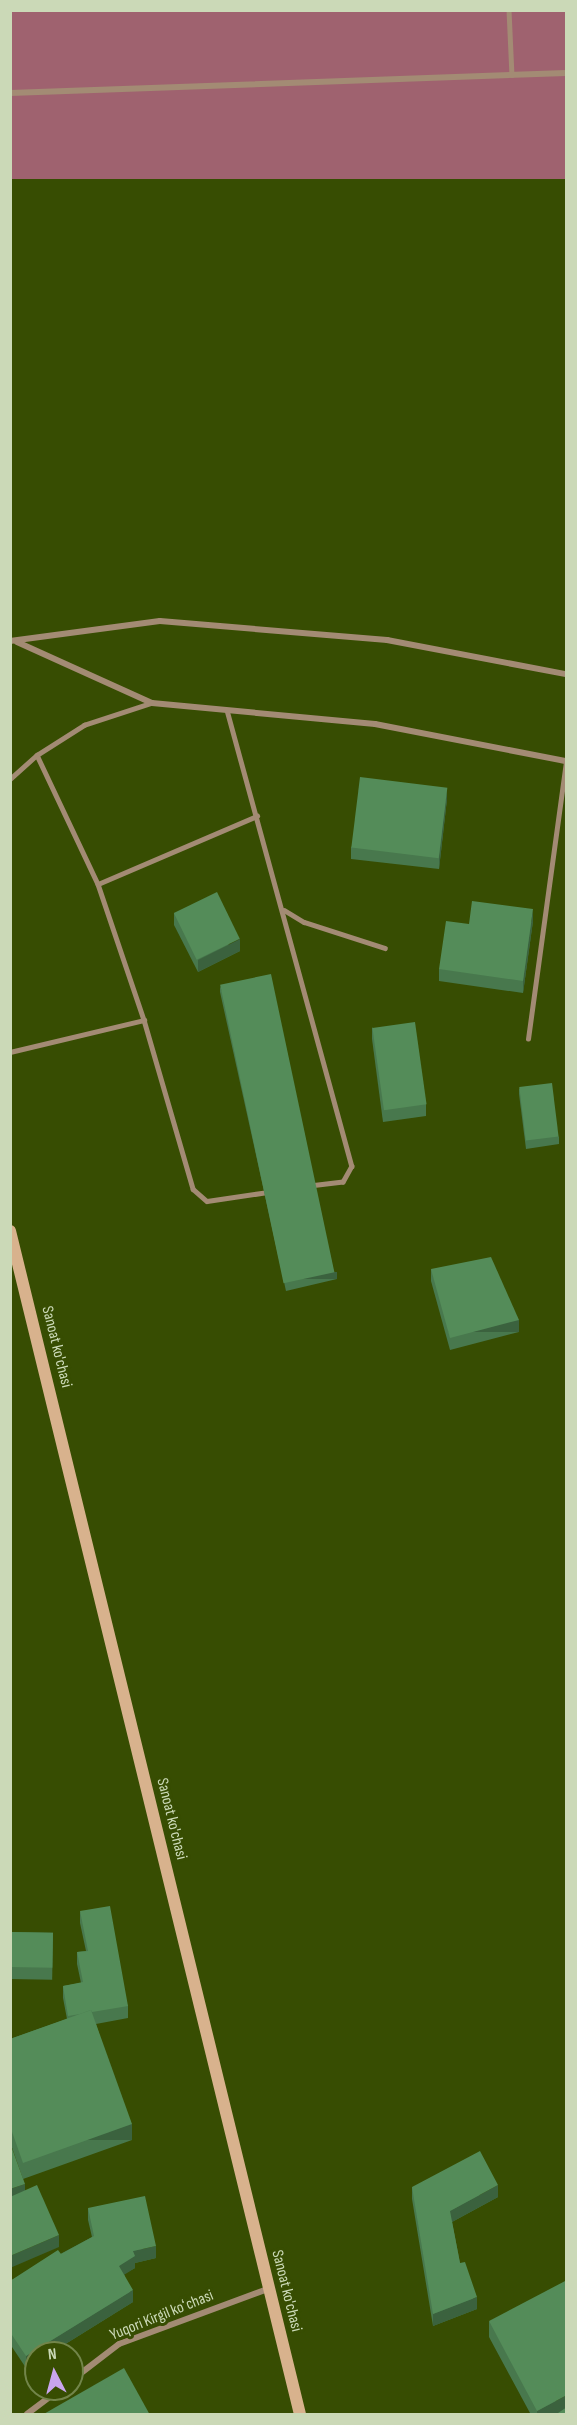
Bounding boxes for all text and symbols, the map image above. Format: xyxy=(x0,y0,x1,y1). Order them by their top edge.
street label: Sanoat ko'chasi xyxy=(37,1304,75,1390)
street label: Sanoat ko'chasi xyxy=(152,1776,190,1862)
street label: Sanoat ko'chasi xyxy=(267,2248,305,2334)
street label: Yuqori Kirgil koʻchasi xyxy=(108,2287,216,2345)
north arrow xyxy=(24,2341,84,2401)
text: N xyxy=(47,2345,58,2364)

